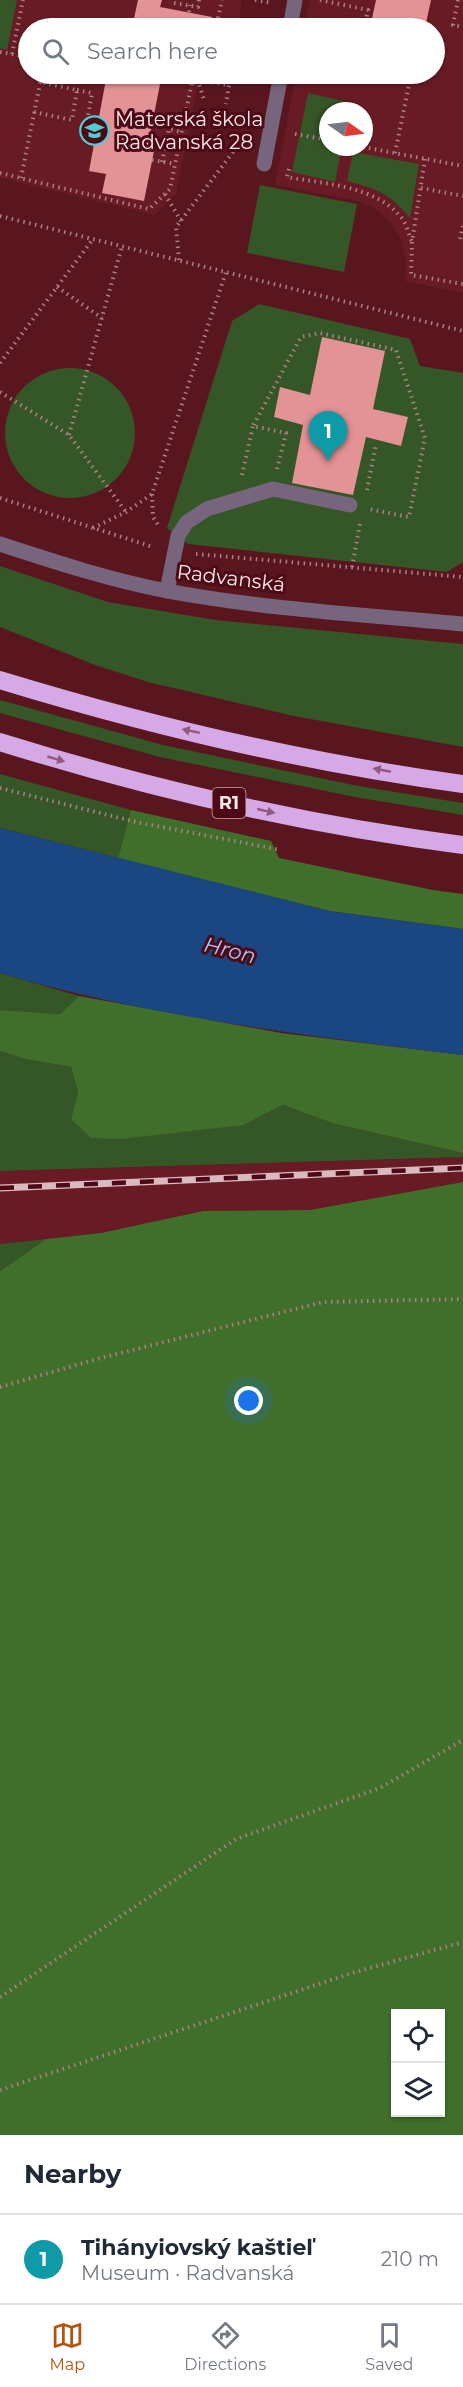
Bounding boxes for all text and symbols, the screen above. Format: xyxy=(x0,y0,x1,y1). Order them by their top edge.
search box xyxy=(18,18,445,84)
icon: search xyxy=(39,35,72,68)
text: Search here xyxy=(87,38,218,65)
north arrow xyxy=(319,102,373,156)
place label: Materská škola Radvanská 28 xyxy=(115,107,263,154)
school or university icon: Materská škola Radvanská 28 xyxy=(78,115,110,147)
pin: 1 xyxy=(308,412,348,461)
street label: Radvanská xyxy=(176,559,286,597)
one-way arrow xyxy=(181,726,200,736)
one-way arrow xyxy=(47,755,65,764)
one-way arrow xyxy=(372,765,391,774)
road number: R1 xyxy=(212,788,246,818)
one-way arrow xyxy=(256,807,275,816)
water label: Hron xyxy=(201,932,259,968)
your location xyxy=(234,1386,263,1415)
map controls xyxy=(391,2009,445,2117)
button: locate xyxy=(391,2009,445,2063)
button: layers xyxy=(391,2063,445,2117)
text: Nearby xyxy=(24,2158,121,2190)
text: Tihányiovský kaštieľ xyxy=(81,2234,313,2261)
text: 1 xyxy=(40,2247,47,2271)
text: 210 m xyxy=(381,2247,439,2271)
text: Museum · Radvanská xyxy=(81,2261,294,2285)
tab: Map xyxy=(50,2319,85,2374)
tab: Directions xyxy=(184,2319,266,2374)
tab: Saved xyxy=(365,2319,413,2374)

